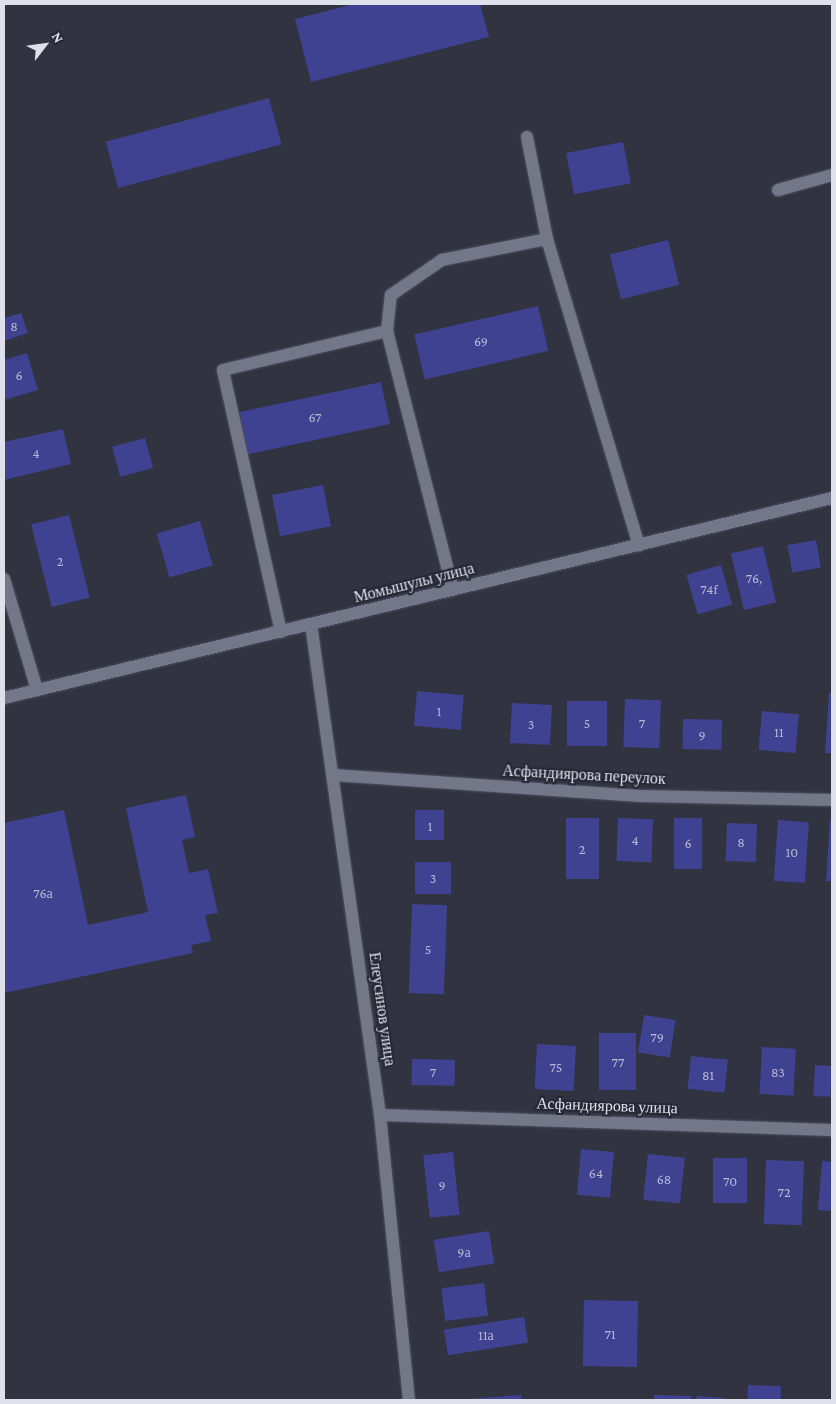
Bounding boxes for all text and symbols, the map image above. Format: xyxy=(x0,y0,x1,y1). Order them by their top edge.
north arrow xyxy=(20,20,70,70)
text: N xyxy=(49,29,67,46)
house number: 8 xyxy=(10,318,18,334)
house number: 69 xyxy=(474,333,488,349)
house number: 6 xyxy=(15,367,23,383)
house number: 67 xyxy=(308,409,322,425)
house number: 4 xyxy=(32,445,40,461)
house number: 2 xyxy=(57,553,63,569)
street label: Момышулы улица xyxy=(352,559,476,607)
house number: 76, xyxy=(746,570,762,586)
house number: 74f xyxy=(700,581,718,597)
house number: 1 xyxy=(437,703,441,719)
house number: 5 xyxy=(584,715,590,731)
house number: 7 xyxy=(639,715,645,731)
house number: 3 xyxy=(528,716,534,732)
house number: 11 xyxy=(774,724,784,740)
house number: 9 xyxy=(698,727,706,743)
street label: Асфандиярова переулок xyxy=(502,761,666,789)
house number: 1 xyxy=(428,818,432,834)
house number: 4 xyxy=(631,832,639,848)
house number: 8 xyxy=(737,834,745,850)
house number: 6 xyxy=(684,835,692,851)
house number: 2 xyxy=(579,841,585,857)
house number: 10 xyxy=(786,844,798,860)
house number: 3 xyxy=(430,870,436,886)
house number: 76а xyxy=(33,885,53,901)
house number: 5 xyxy=(425,941,431,957)
street label: Елеусинов улица xyxy=(365,951,399,1067)
house number: 79 xyxy=(650,1029,664,1045)
house number: 77 xyxy=(612,1054,624,1070)
house number: 75 xyxy=(550,1059,562,1075)
house number: 7 xyxy=(430,1064,436,1080)
house number: 83 xyxy=(771,1064,785,1080)
house number: 81 xyxy=(702,1067,714,1083)
street label: Асфандиярова улица xyxy=(536,1094,678,1118)
house number: 64 xyxy=(589,1165,603,1181)
house number: 68 xyxy=(657,1171,671,1187)
house number: 70 xyxy=(723,1173,737,1189)
house number: 9 xyxy=(438,1177,446,1193)
house number: 72 xyxy=(777,1184,791,1200)
house number: 9а xyxy=(457,1244,471,1260)
house number: 71 xyxy=(604,1326,616,1342)
house number: 11а xyxy=(478,1327,494,1343)

